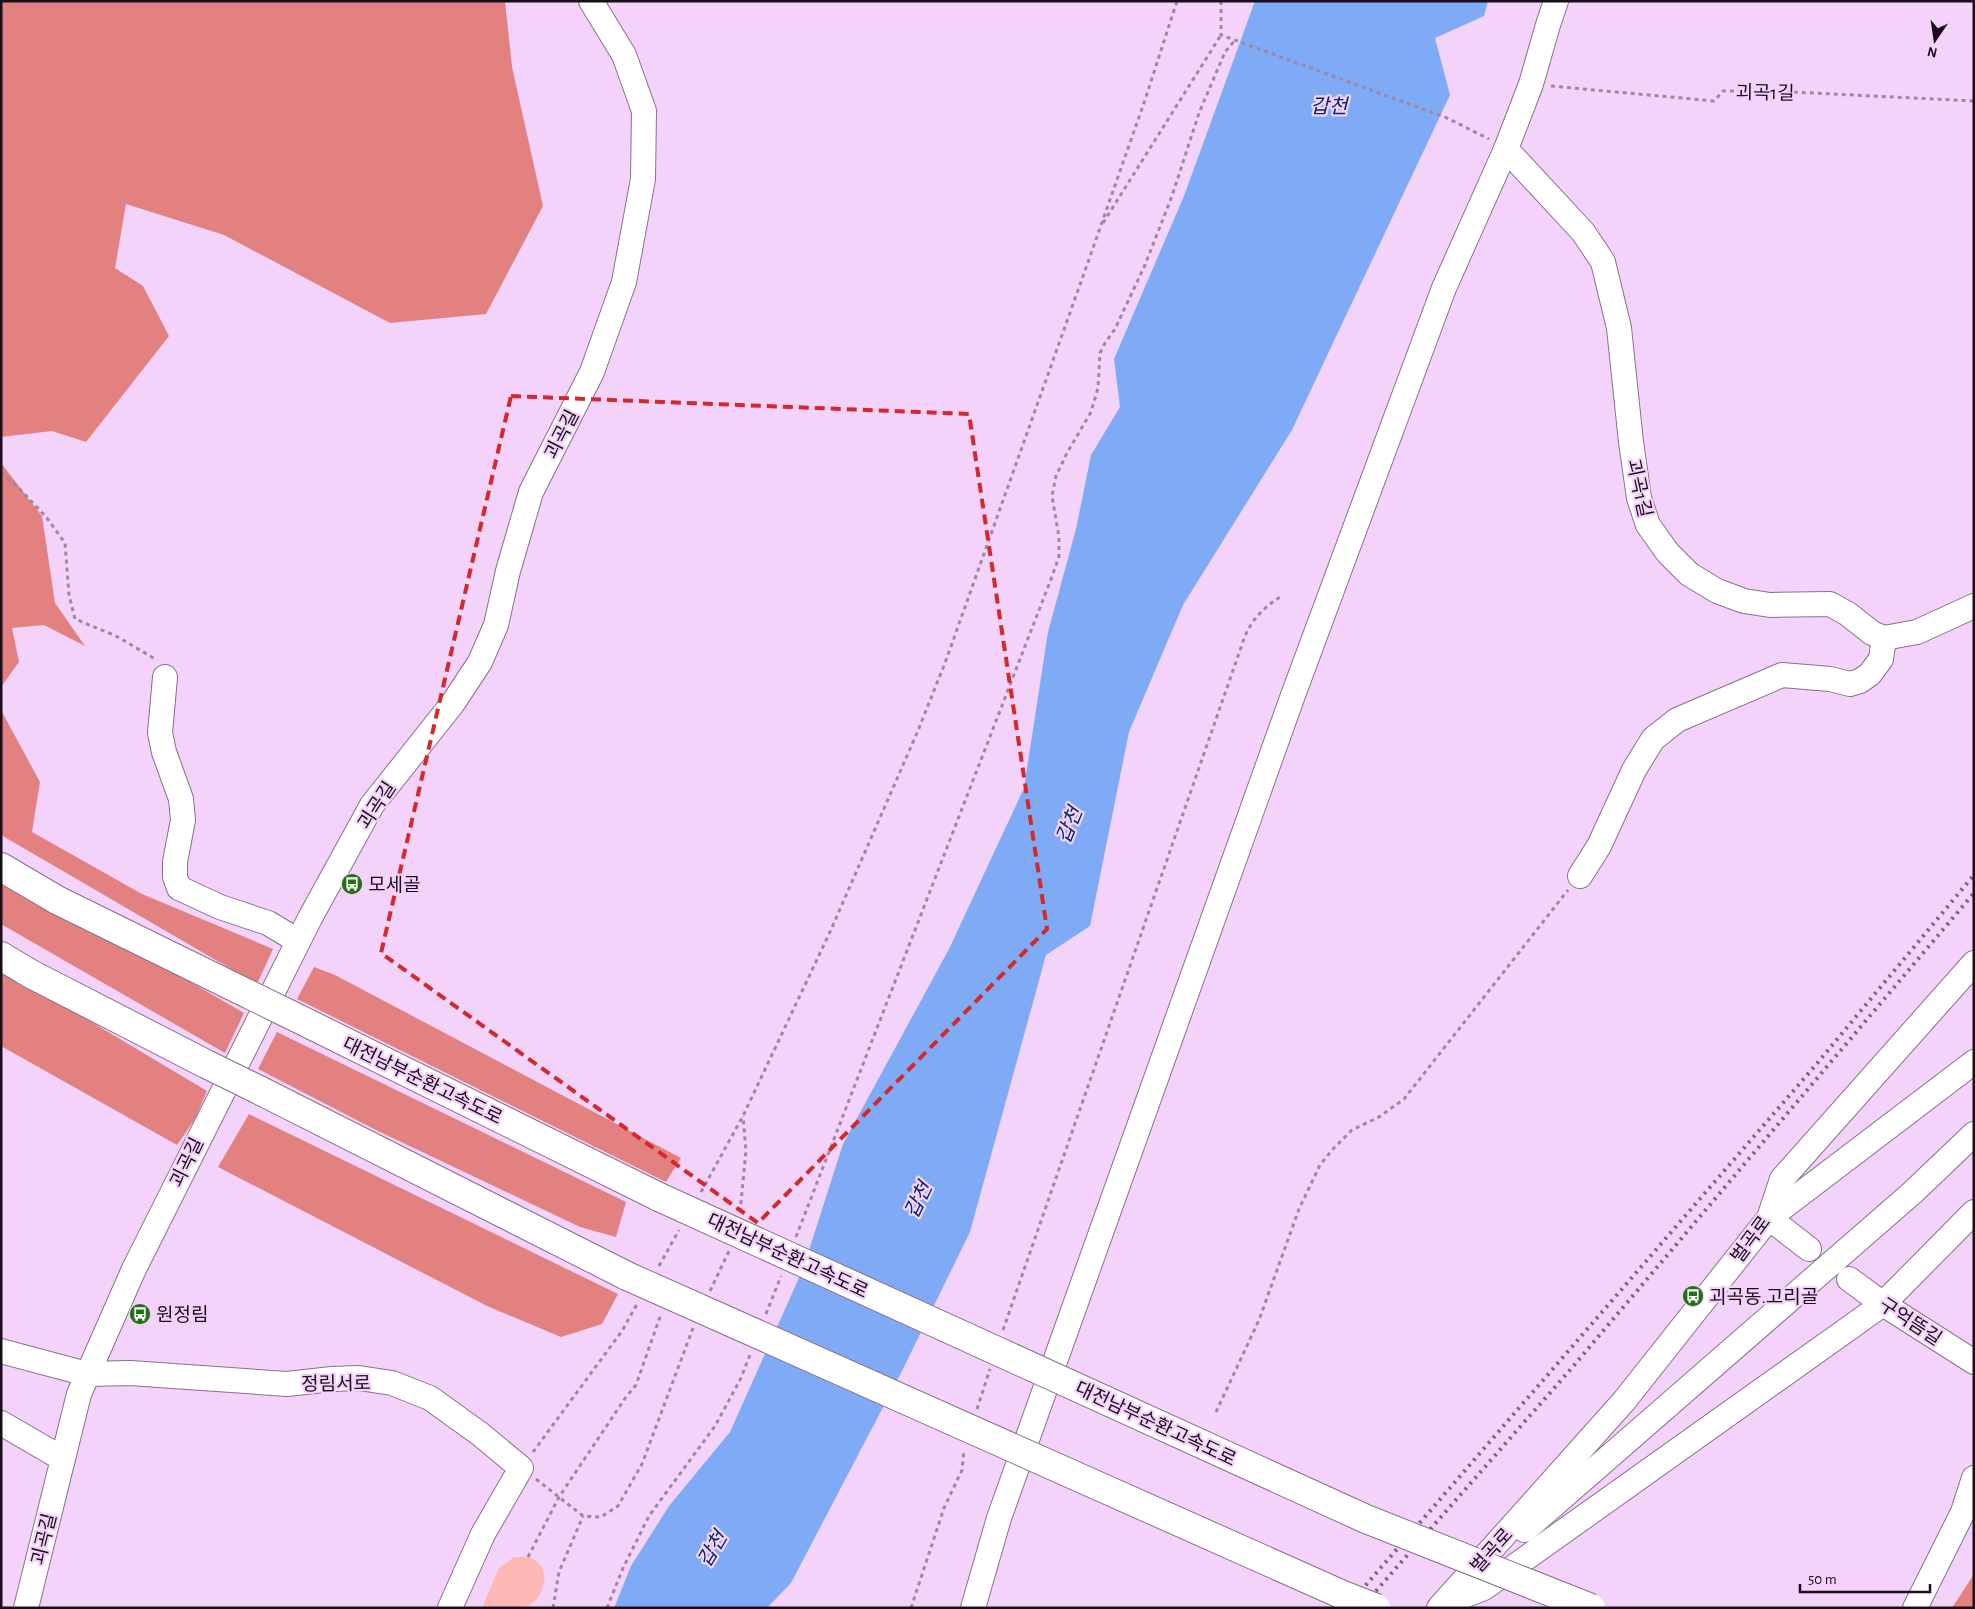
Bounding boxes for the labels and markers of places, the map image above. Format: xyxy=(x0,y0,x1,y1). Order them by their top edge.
bus stop icon: 모세골 xyxy=(340,872,364,896)
place label: 모세골 xyxy=(368,875,420,895)
bus stop icon: 괴곡동.고리골 xyxy=(1681,1284,1705,1308)
place label: 괴곡동.고리골 xyxy=(1709,1287,1818,1307)
bus stop icon: 원정림 xyxy=(128,1302,152,1326)
place label: 원정림 xyxy=(156,1305,208,1325)

